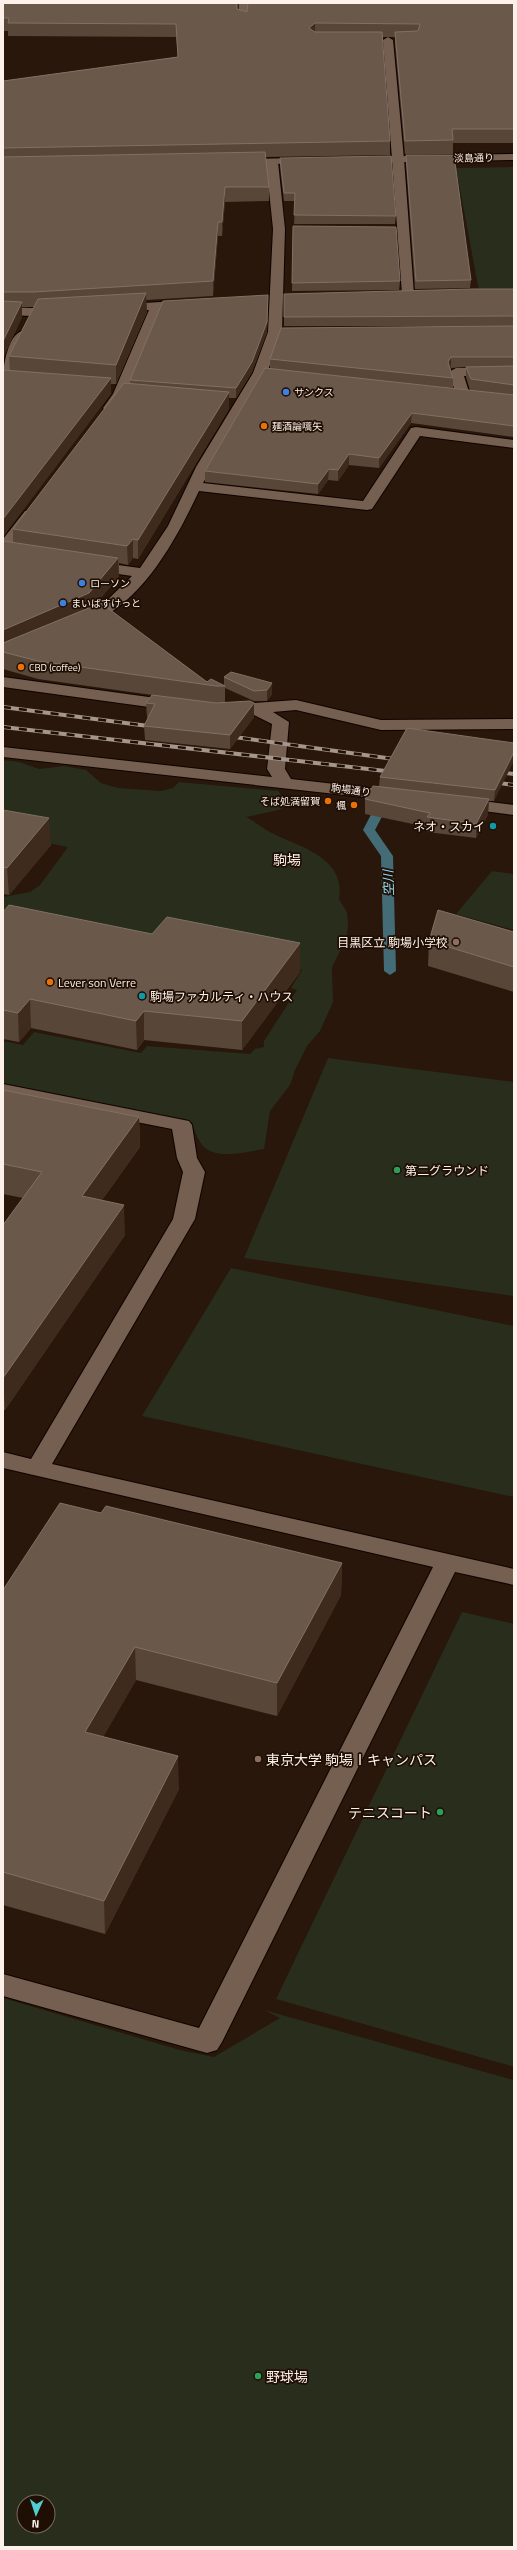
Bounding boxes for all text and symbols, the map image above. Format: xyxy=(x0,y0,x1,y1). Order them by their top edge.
street label: 淡島通り xyxy=(454,150,494,166)
place label: サンクス xyxy=(294,385,334,400)
marker: サンクス xyxy=(281,387,291,397)
place label: 麺酒論嚆矢 xyxy=(272,419,322,434)
marker: 麺酒論嚆矢 xyxy=(259,421,269,431)
place label: ローソン xyxy=(90,576,130,591)
marker: ローソン xyxy=(77,578,87,588)
place label: まいばすけっと xyxy=(71,596,141,611)
marker: まいばすけっと xyxy=(58,598,68,608)
place label: CBD (coffee) xyxy=(29,660,81,675)
marker: CBD (coffee) xyxy=(16,662,26,672)
street label: 駒場通り xyxy=(330,780,372,800)
place label: そば処満留賀 xyxy=(260,794,320,809)
marker: そば処満留賀 xyxy=(323,796,333,806)
place label: 楓 xyxy=(336,798,347,813)
marker: 楓 xyxy=(349,800,359,810)
place label: ネオ・スカイ xyxy=(413,817,485,836)
marker: ネオ・スカイ xyxy=(488,821,498,831)
district label: 駒場 xyxy=(273,849,301,870)
water label: 空川 xyxy=(377,868,398,896)
place label: 目黒区立 駒場小学校 xyxy=(337,933,448,952)
marker: 目黒区立 駒場小学校 xyxy=(451,937,461,947)
place label: Lever son Verre xyxy=(58,973,136,992)
marker: Lever son Verre xyxy=(45,977,55,987)
place label: 駒場ファカルティ・ハウス xyxy=(150,987,293,1006)
marker: 駒場ファカルティ・ハウス xyxy=(137,991,147,1001)
place label: 第二グラウンド xyxy=(405,1161,489,1180)
marker: 第二グラウンド xyxy=(392,1165,402,1175)
place label: 東京大学 駒場Ⅰキャンパス xyxy=(266,1749,437,1770)
marker: 東京大学 駒場Ⅰキャンパス xyxy=(253,1754,263,1764)
place label: テニスコート xyxy=(348,1802,432,1823)
marker: テニスコート xyxy=(435,1807,445,1817)
place label: 野球場 xyxy=(266,2366,308,2387)
marker: 野球場 xyxy=(253,2371,263,2381)
north arrow xyxy=(16,2494,56,2534)
text: N xyxy=(31,2516,40,2532)

